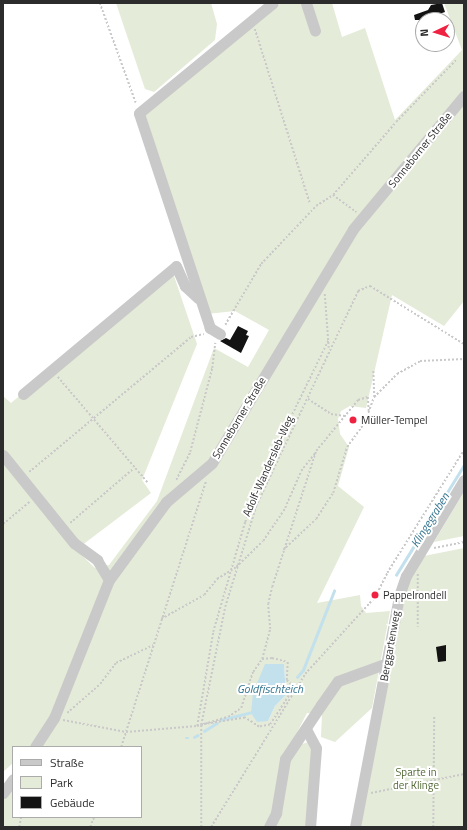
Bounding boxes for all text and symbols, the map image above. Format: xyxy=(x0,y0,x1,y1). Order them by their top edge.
north arrow xyxy=(415,12,455,52)
text: N xyxy=(416,28,432,37)
street label: Sonneborner Straße xyxy=(386,110,454,190)
street label: Sonneborner Straße xyxy=(209,375,269,461)
place label: Müller-Tempel xyxy=(361,413,428,427)
street label: Adolf-Wandersleb-Weg xyxy=(240,414,296,518)
marker: Müller-Tempel xyxy=(348,415,358,425)
water label: Klingegraben xyxy=(408,490,452,550)
place label: Pappelrondell xyxy=(383,588,447,602)
marker: Pappelrondell xyxy=(370,590,380,600)
street label: Berggartenweg xyxy=(377,610,403,682)
water label: Goldfischteich xyxy=(237,682,303,696)
legend xyxy=(12,746,142,818)
text: Straße xyxy=(50,753,84,772)
park label: Sparte in der Klinge xyxy=(393,766,439,792)
text: Park xyxy=(50,773,73,792)
text: Gebäude xyxy=(50,793,95,812)

